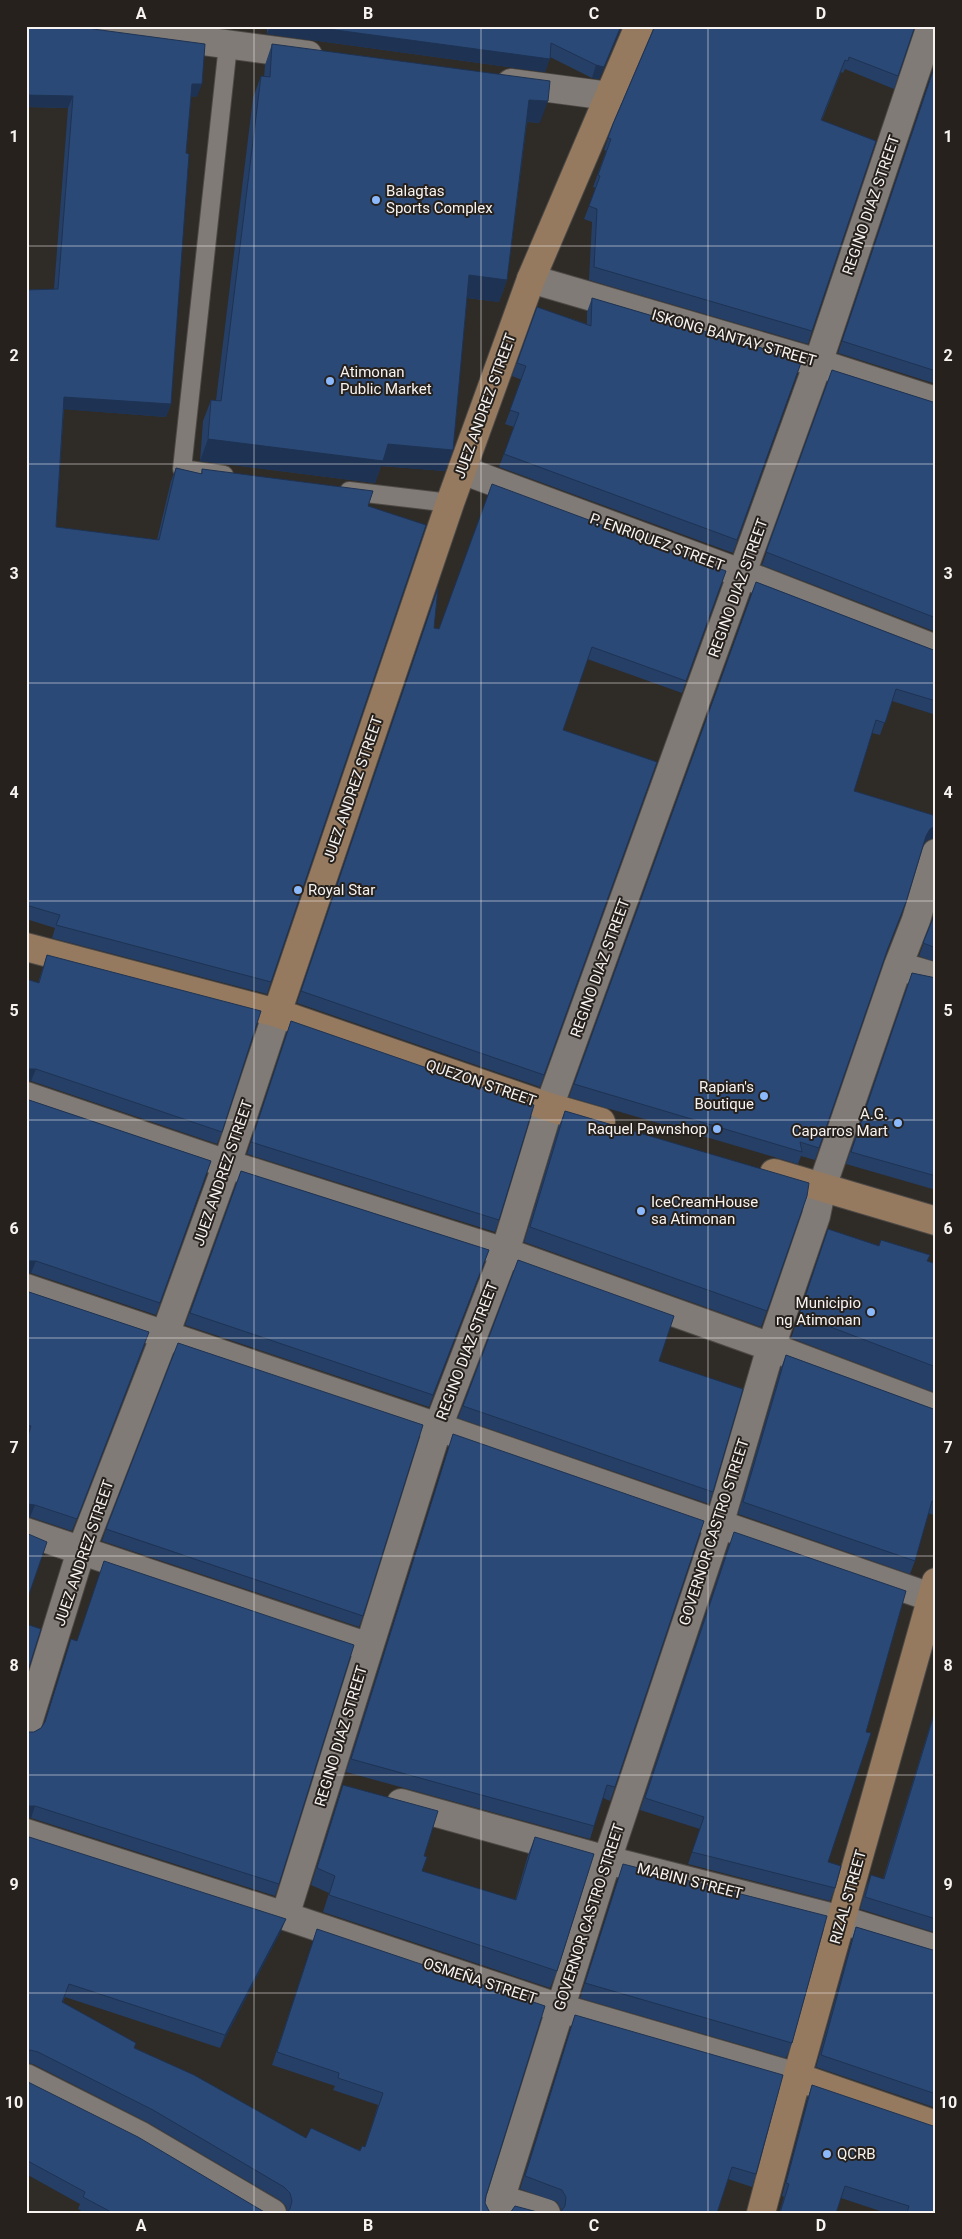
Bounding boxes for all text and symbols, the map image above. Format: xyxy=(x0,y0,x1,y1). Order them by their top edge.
text: A xyxy=(136,4,147,23)
text: B xyxy=(363,4,373,23)
text: C xyxy=(589,4,599,23)
text: D xyxy=(816,4,826,23)
text: 1 xyxy=(9,127,19,146)
text: 1 xyxy=(943,127,953,146)
street label: REGINO DIAZ STREET xyxy=(839,133,903,277)
place label: Balagtas Sports Complex xyxy=(386,182,493,217)
marker: Balagtas Sports Complex xyxy=(370,194,382,206)
street label: ISKONG BANTAY STREET xyxy=(650,306,818,370)
street label: JUEZ ANDREZ STREET xyxy=(450,331,520,481)
text: 2 xyxy=(9,346,19,365)
text: 2 xyxy=(943,346,953,365)
place label: Atimonan Public Market xyxy=(340,363,432,398)
marker: Atimonan Public Market xyxy=(324,375,336,387)
street label: P. ENRIQUEZ STREET xyxy=(587,509,727,575)
street label: REGINO DIAZ STREET xyxy=(704,516,772,660)
text: 3 xyxy=(9,564,19,583)
text: 3 xyxy=(943,564,953,583)
street label: JUEZ ANDREZ STREET xyxy=(320,714,386,864)
text: 4 xyxy=(9,783,19,802)
text: 4 xyxy=(943,783,953,802)
place label: Royal Star xyxy=(308,881,375,899)
marker: Royal Star xyxy=(292,884,304,896)
street label: REGINO DIAZ STREET xyxy=(566,896,634,1040)
text: 5 xyxy=(9,1001,19,1020)
text: 5 xyxy=(943,1001,953,1020)
street label: QUEZON STREET xyxy=(424,1056,539,1110)
place label: Rapian's Boutique xyxy=(695,1078,754,1113)
marker: Rapian's Boutique xyxy=(758,1090,770,1102)
street label: JUEZ ANDREZ STREET xyxy=(190,1098,256,1248)
place label: A.G. Caparros Mart xyxy=(792,1105,888,1140)
marker: A.G. Caparros Mart xyxy=(892,1117,904,1129)
place label: Raquel Pawnshop xyxy=(587,1120,707,1138)
marker: Raquel Pawnshop xyxy=(711,1123,723,1135)
place label: IceCreamHouse sa Atimonan xyxy=(651,1193,758,1228)
marker: IceCreamHouse sa Atimonan xyxy=(635,1205,647,1217)
text: 6 xyxy=(9,1219,19,1238)
text: 6 xyxy=(943,1219,953,1238)
street label: REGINO DIAZ STREET xyxy=(432,1279,502,1423)
place label: Municipio ng Atimonan xyxy=(776,1294,861,1329)
marker: Municipio ng Atimonan xyxy=(865,1306,877,1318)
street label: GOVERNOR CASTRO STREET xyxy=(675,1436,753,1628)
text: 7 xyxy=(9,1438,19,1457)
text: 7 xyxy=(943,1438,953,1457)
street label: JUEZ ANDREZ STREET xyxy=(51,1478,117,1628)
text: 8 xyxy=(9,1656,19,1675)
text: 8 xyxy=(943,1656,953,1675)
street label: REGINO DIAZ STREET xyxy=(311,1663,371,1809)
street label: GOVERNOR CASTRO STREET xyxy=(550,1821,628,2013)
street label: RIZAL STREET xyxy=(826,1848,870,1946)
street label: MABINI STREET xyxy=(635,1859,745,1903)
text: 9 xyxy=(9,1875,19,1894)
text: 9 xyxy=(943,1875,953,1894)
street label: OSMEÑA STREET xyxy=(421,1954,539,2008)
text: 10 xyxy=(5,2093,23,2112)
text: 10 xyxy=(939,2093,957,2112)
place label: QCRB xyxy=(837,2145,876,2163)
marker: QCRB xyxy=(821,2148,833,2160)
text: A xyxy=(136,2216,147,2235)
text: B xyxy=(363,2216,373,2235)
text: C xyxy=(589,2216,599,2235)
text: D xyxy=(816,2216,826,2235)

